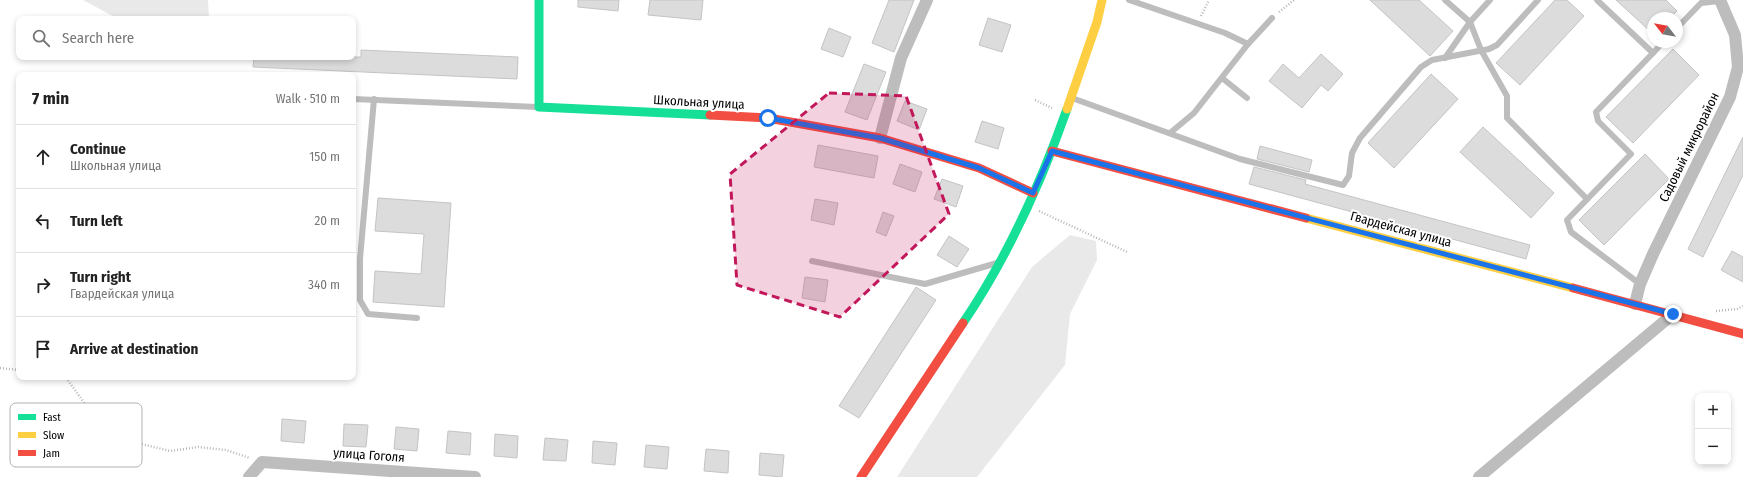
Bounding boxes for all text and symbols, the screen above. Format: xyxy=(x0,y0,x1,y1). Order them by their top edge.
north arrow xyxy=(1647,12,1683,48)
search box xyxy=(16,16,356,60)
icon: search xyxy=(30,27,52,49)
text: Search here xyxy=(62,29,134,47)
text: 7 min xyxy=(32,88,69,109)
street label: Садовый микрорайон xyxy=(1656,90,1722,204)
text: Walk · 510 m xyxy=(276,91,340,106)
street label: Школьная улица xyxy=(653,92,745,112)
route start xyxy=(759,109,777,127)
text: Continue xyxy=(70,140,126,158)
icon: ahead xyxy=(32,146,54,168)
text: 150 m xyxy=(309,149,340,164)
text: Школьная улица xyxy=(70,158,161,173)
street label: Гвардейская улица xyxy=(1349,208,1453,250)
icon: left xyxy=(32,210,54,232)
text: Turn left xyxy=(70,212,123,230)
text: 20 m xyxy=(314,213,340,228)
text: Turn right xyxy=(70,268,131,286)
icon: right xyxy=(32,274,54,296)
text: 340 m xyxy=(308,277,340,292)
text: Гвардейская улица xyxy=(70,286,174,301)
route end xyxy=(1664,305,1682,323)
icon: arrive xyxy=(32,338,54,360)
text: Arrive at destination xyxy=(70,340,198,358)
map controls xyxy=(1695,393,1731,465)
button: + xyxy=(1695,393,1731,429)
legend xyxy=(10,403,142,467)
text: Fast xyxy=(43,411,61,424)
text: Slow xyxy=(43,429,64,442)
button: − xyxy=(1695,429,1731,465)
street label: улица Гоголя xyxy=(333,445,405,465)
text: Jam xyxy=(43,447,60,460)

